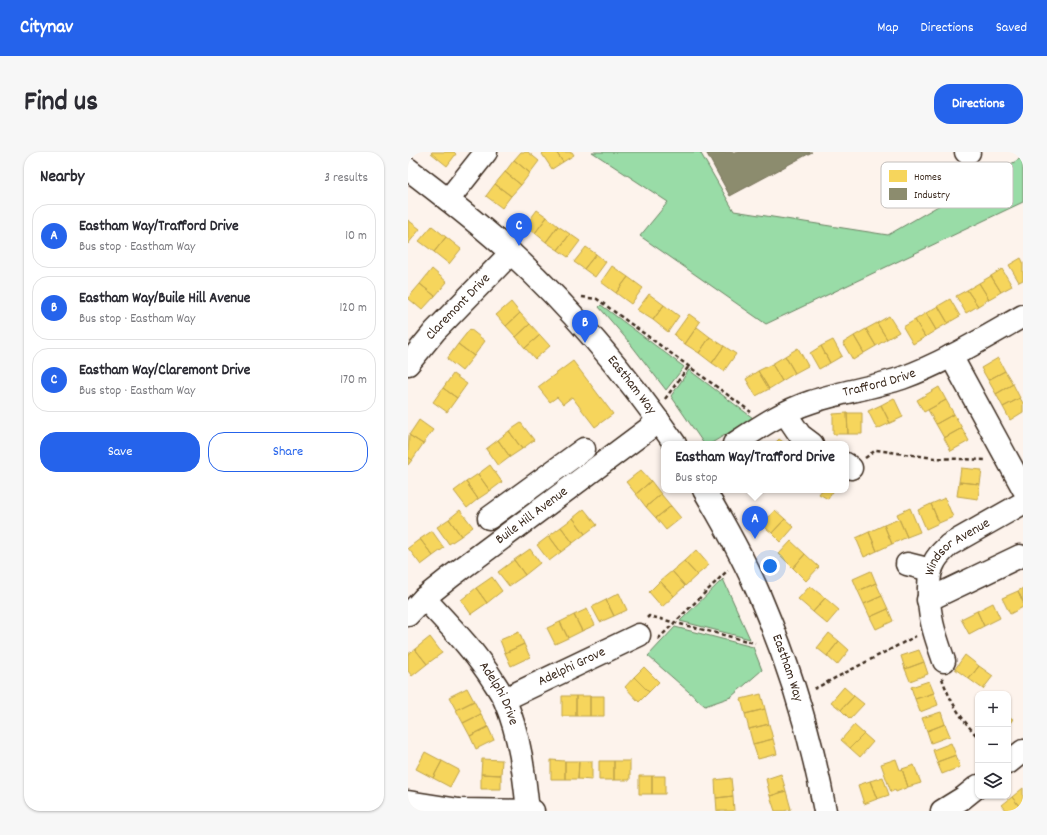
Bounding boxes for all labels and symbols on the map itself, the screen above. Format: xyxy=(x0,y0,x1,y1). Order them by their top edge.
legend xyxy=(881,162,1013,208)
text: Homes xyxy=(914,170,942,186)
text: Industry xyxy=(914,188,950,204)
pin: C xyxy=(506,213,532,246)
street label: Claremont Drive xyxy=(421,269,495,345)
pin: B xyxy=(572,310,598,343)
street label: Eastham Way xyxy=(602,351,661,419)
street label: Trafford Drive xyxy=(841,364,919,403)
street label: Buile Hill Avenue xyxy=(492,482,572,550)
pin: A xyxy=(742,506,768,539)
street label: Windsor Avenue xyxy=(920,514,994,578)
your location xyxy=(760,556,780,576)
street label: Eastham Way xyxy=(766,631,808,705)
street label: Adelphi Grove xyxy=(535,642,609,692)
street label: Adelphi Drive xyxy=(473,658,523,728)

